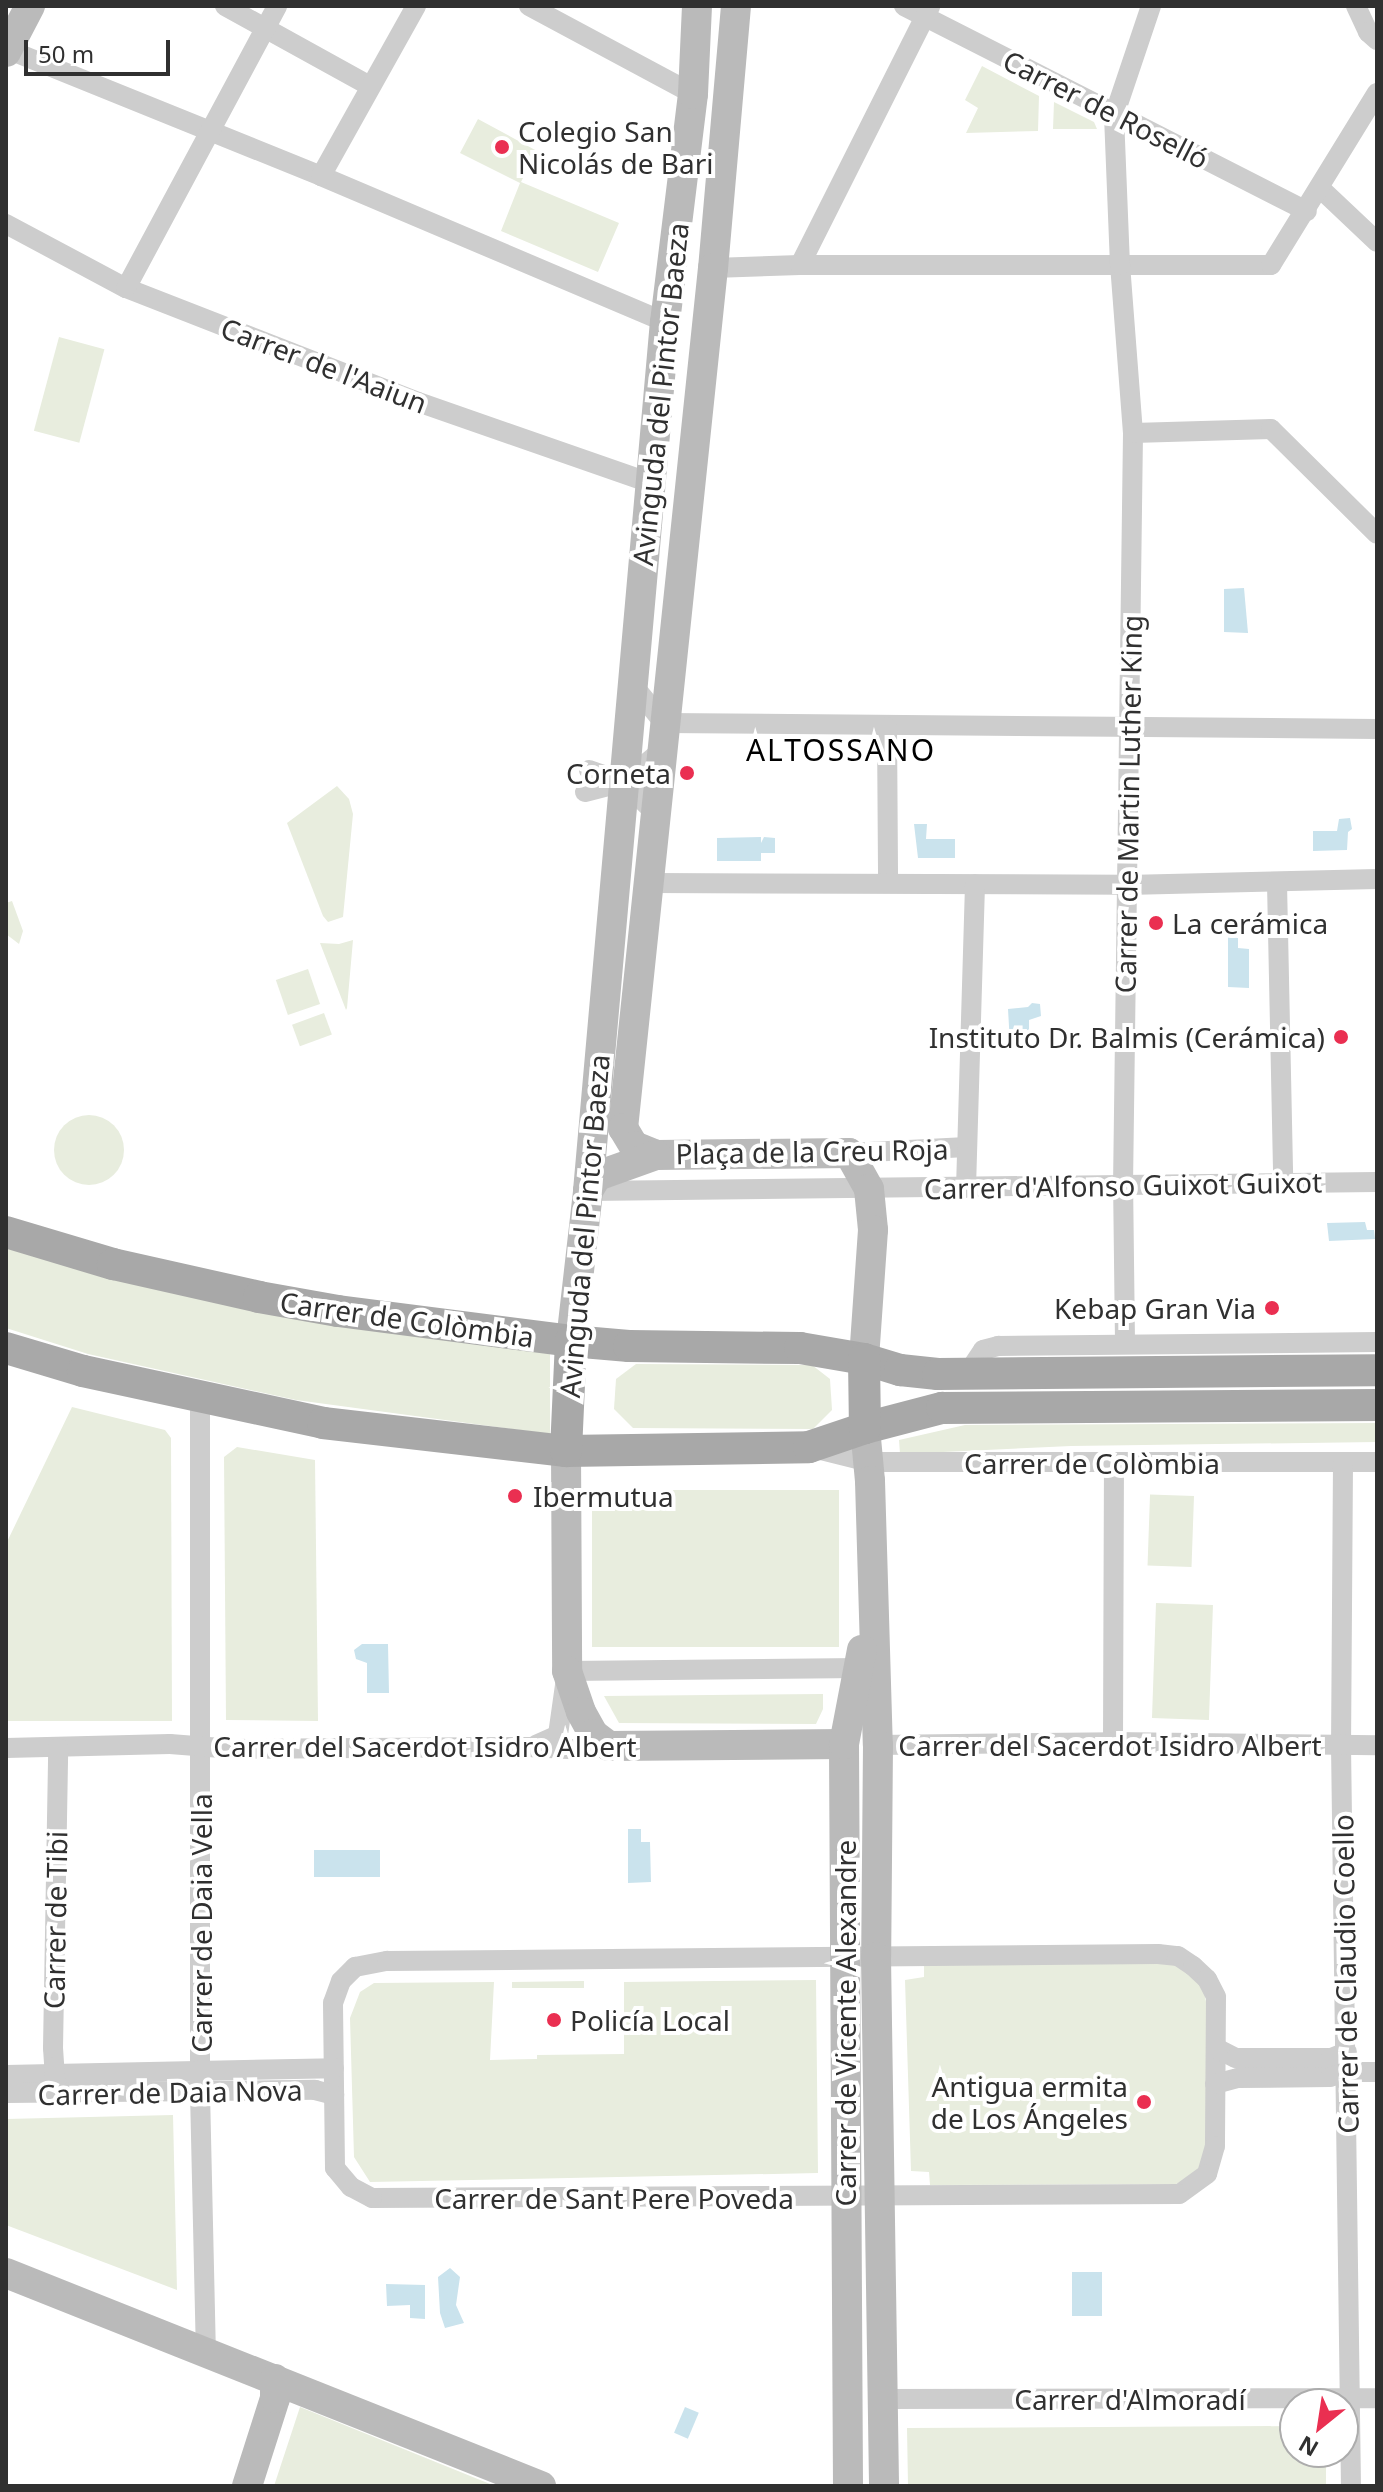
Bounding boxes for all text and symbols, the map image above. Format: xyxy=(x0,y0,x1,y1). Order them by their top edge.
scale bar xyxy=(28,24,174,74)
text: 50 m xyxy=(38,37,94,70)
street label: Carrer de Roselló xyxy=(998,43,1214,175)
place label: Colegio San Nicolás de Bari xyxy=(518,114,713,180)
marker: Colegio San Nicolás de Bari xyxy=(493,138,511,156)
street label: Avinguda del Pintor Baeza xyxy=(625,221,695,567)
street label: Carrer de l'Aaiun xyxy=(216,310,432,420)
street label: Carrer de Martin Luther King xyxy=(1108,614,1148,994)
district label: ALTOSSANO xyxy=(746,732,936,768)
place label: Corneta xyxy=(566,756,671,790)
marker: Corneta xyxy=(678,764,696,782)
place label: La cerámica xyxy=(1172,906,1328,940)
marker: La cerámica xyxy=(1147,914,1165,932)
place label: Instituto Dr. Balmis (Cerámica) xyxy=(929,1020,1325,1054)
marker: Instituto Dr. Balmis (Cerámica) xyxy=(1332,1028,1350,1046)
street label: Avinguda del Pintor Baeza xyxy=(552,1053,616,1399)
street label: Plaça de la Creu Roja xyxy=(675,1132,949,1170)
street label: Carrer d'Alfonso Guixot Guixot xyxy=(923,1165,1323,1205)
street label: Carrer de Colòmbia xyxy=(278,1285,536,1353)
place label: Kebap Gran Via xyxy=(1054,1291,1256,1325)
marker: Kebap Gran Via xyxy=(1263,1299,1281,1317)
street label: Carrer de Colòmbia xyxy=(964,1446,1220,1480)
place label: Ibermutua xyxy=(533,1479,674,1513)
marker: Ibermutua xyxy=(504,1485,526,1507)
street label: Carrer del Sacerdot Isidro Albert xyxy=(898,1728,1322,1762)
street label: Carrer del Sacerdot Isidro Albert xyxy=(213,1729,637,1763)
street label: Carrer de Daia Vella xyxy=(184,1793,218,2053)
street label: Carrer de Claudio Coello xyxy=(1325,1814,1365,2134)
street label: Carrer de Tibi xyxy=(37,1831,73,2009)
street label: Carrer de Vicente Alexandre xyxy=(828,1840,862,2206)
place label: Policía Local xyxy=(570,2003,730,2037)
marker: Policía Local xyxy=(545,2011,563,2029)
place label: Antigua ermita de Los Ángeles xyxy=(931,2069,1128,2135)
street label: Carrer de Daia Nova xyxy=(37,2073,303,2111)
marker: Antigua ermita de Los Ángeles xyxy=(1135,2093,1153,2111)
street label: Carrer de Sant Pere Poveda xyxy=(434,2181,794,2215)
street label: Carrer d'Almoradí xyxy=(1014,2382,1246,2416)
north arrow xyxy=(1279,2388,1359,2468)
text: N xyxy=(1293,2430,1323,2465)

